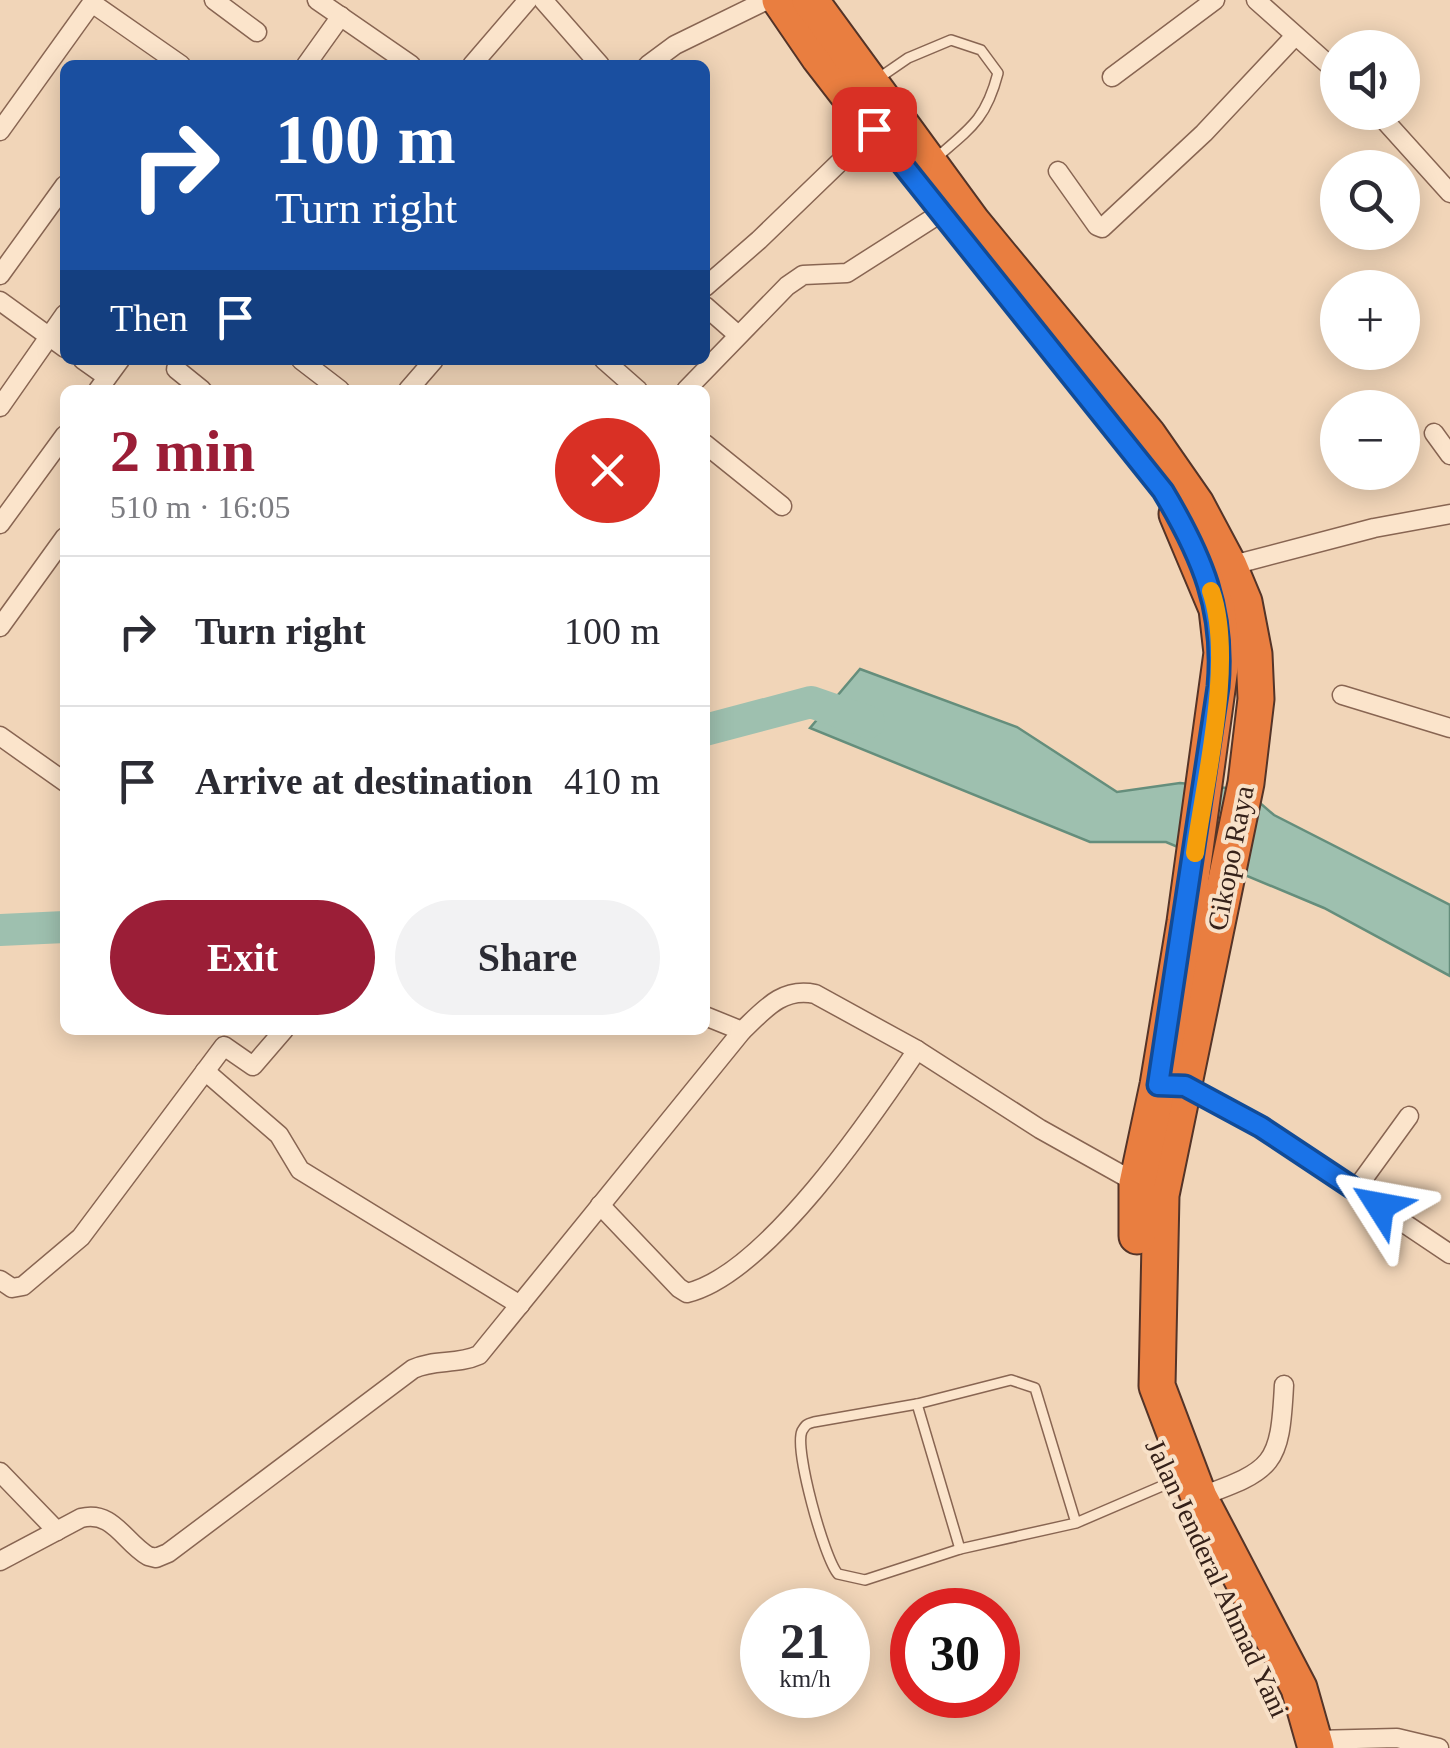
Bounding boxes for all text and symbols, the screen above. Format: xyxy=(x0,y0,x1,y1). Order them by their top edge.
map controls xyxy=(1320,30,1420,490)
button: sound xyxy=(1320,30,1420,130)
pin xyxy=(832,87,917,172)
icon: right xyxy=(110,100,240,230)
text: 100 m xyxy=(275,101,456,178)
icon: arrive xyxy=(847,102,902,157)
button: search xyxy=(1320,150,1420,250)
text: Turn right xyxy=(275,183,457,233)
button: + xyxy=(1320,270,1420,370)
icon: arrive xyxy=(208,290,263,345)
text: Then xyxy=(110,297,188,339)
button: − xyxy=(1320,390,1420,490)
text: 2 min xyxy=(110,418,255,484)
button: close xyxy=(555,418,660,523)
text: 510 m · 16:05 xyxy=(110,489,290,525)
icon: right xyxy=(110,604,165,659)
text: Turn right xyxy=(195,610,366,652)
text: 100 m xyxy=(564,610,660,652)
icon: arrive xyxy=(110,754,165,809)
text: Arrive at destination xyxy=(195,760,533,802)
text: 410 m xyxy=(564,760,660,802)
street label: Cikopo Raya xyxy=(1201,782,1260,933)
button: Exit xyxy=(110,900,375,1015)
button: Share xyxy=(395,900,660,1015)
position arrow xyxy=(1328,1154,1432,1258)
street label: Jalan Jenderal Ahmad Yani xyxy=(1139,1434,1296,1722)
speed limit sign: 30 xyxy=(890,1588,1020,1718)
text: 21 xyxy=(780,1613,830,1669)
text: km/h xyxy=(779,1665,831,1692)

